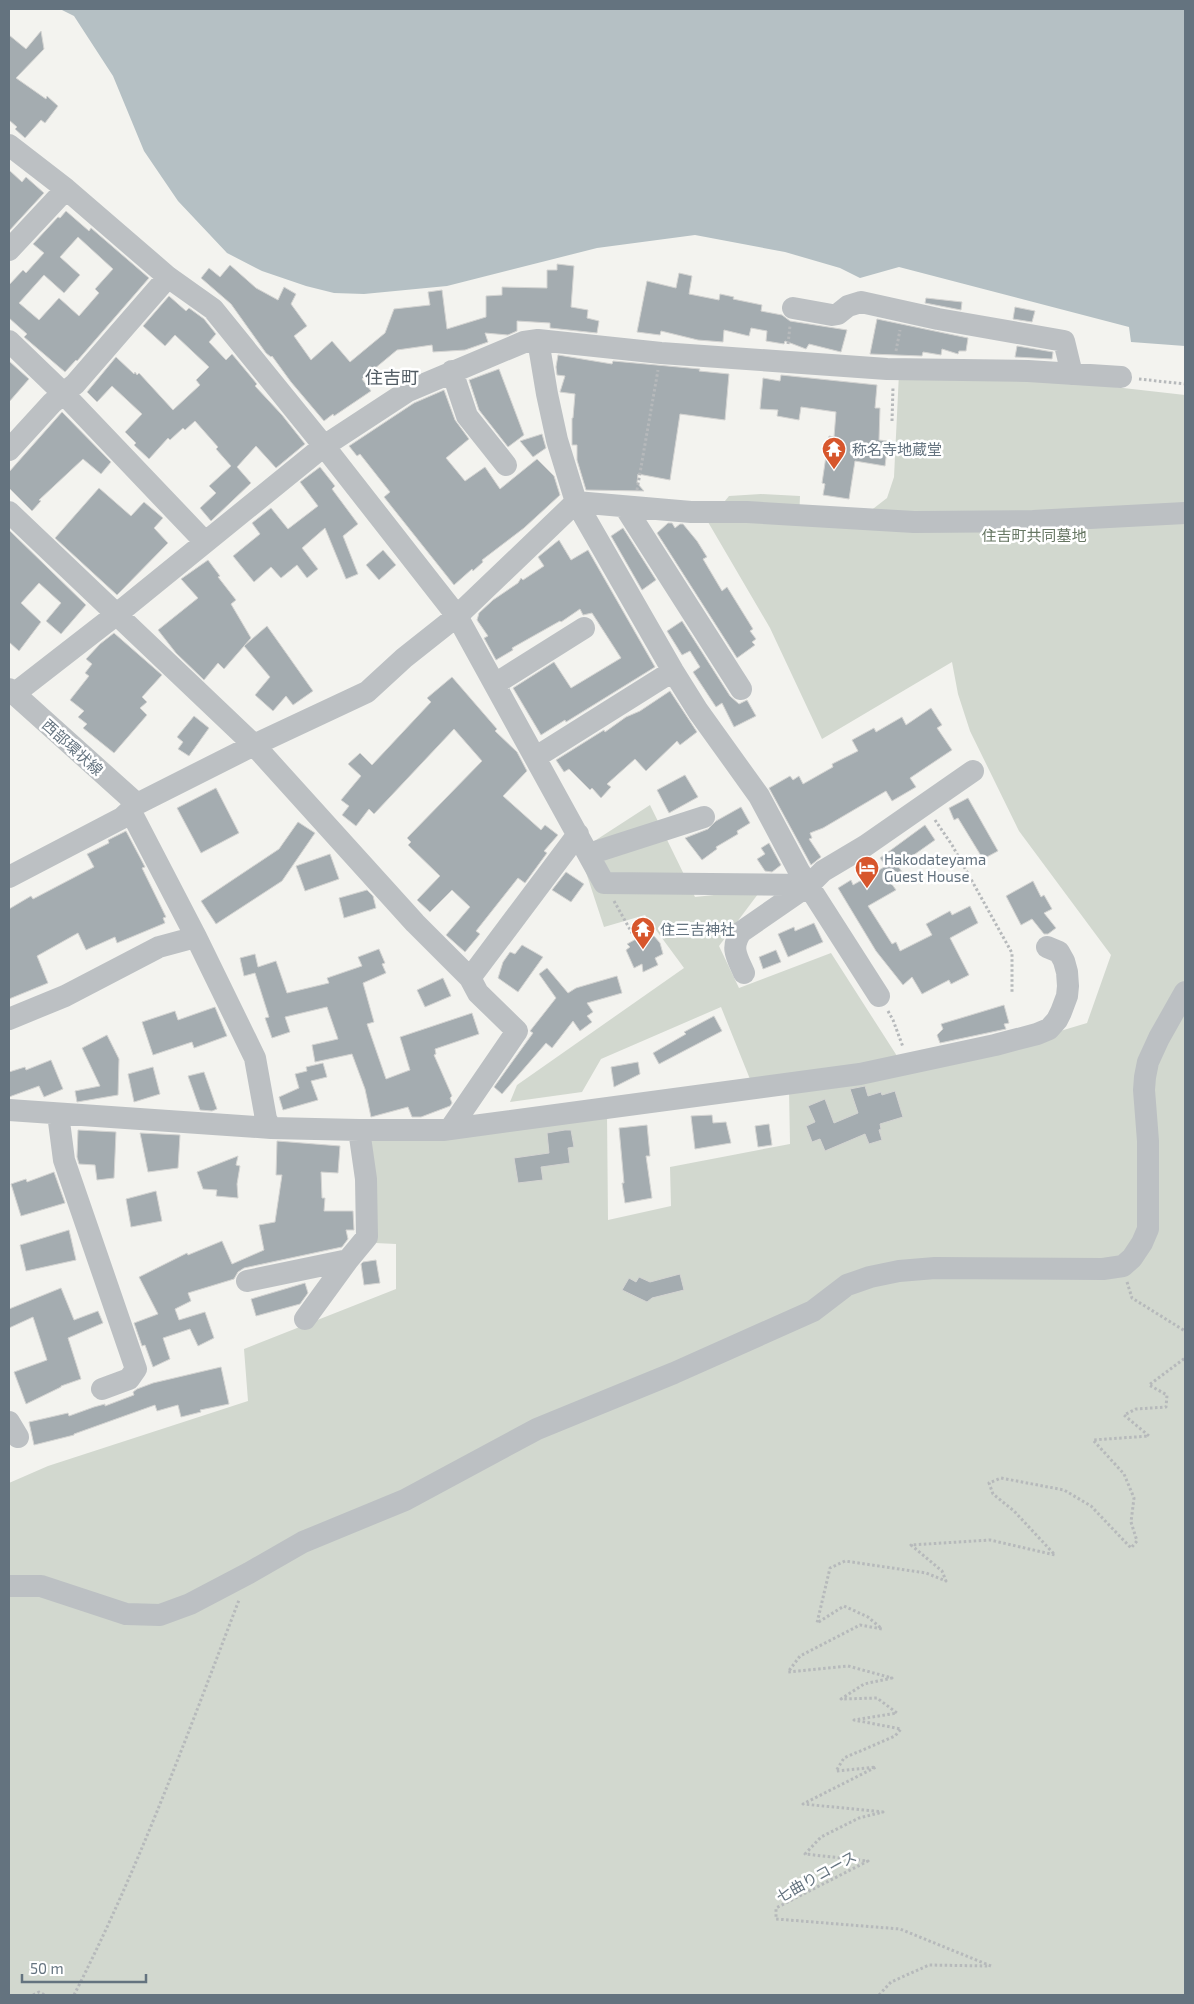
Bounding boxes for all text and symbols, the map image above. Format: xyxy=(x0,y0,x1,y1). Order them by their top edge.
district label: 住吉町 xyxy=(365,366,419,388)
temple icon: 称名寺地蔵堂 xyxy=(821,436,847,470)
place label: 称名寺地蔵堂 xyxy=(852,440,942,458)
park label: 住吉町共同墓地 xyxy=(981,526,1087,544)
street label: 西部環状線 xyxy=(39,715,107,779)
place label: Hakodateyama Guest House xyxy=(884,850,986,885)
hotel icon: Hakodateyama Guest House xyxy=(854,855,880,889)
temple icon: 住三吉神社 xyxy=(630,916,656,950)
place label: 住三吉神社 xyxy=(660,920,735,938)
street label: 七曲りコース xyxy=(773,1846,859,1906)
scale bar xyxy=(22,1952,146,1984)
text: 50 m xyxy=(30,1959,64,1977)

